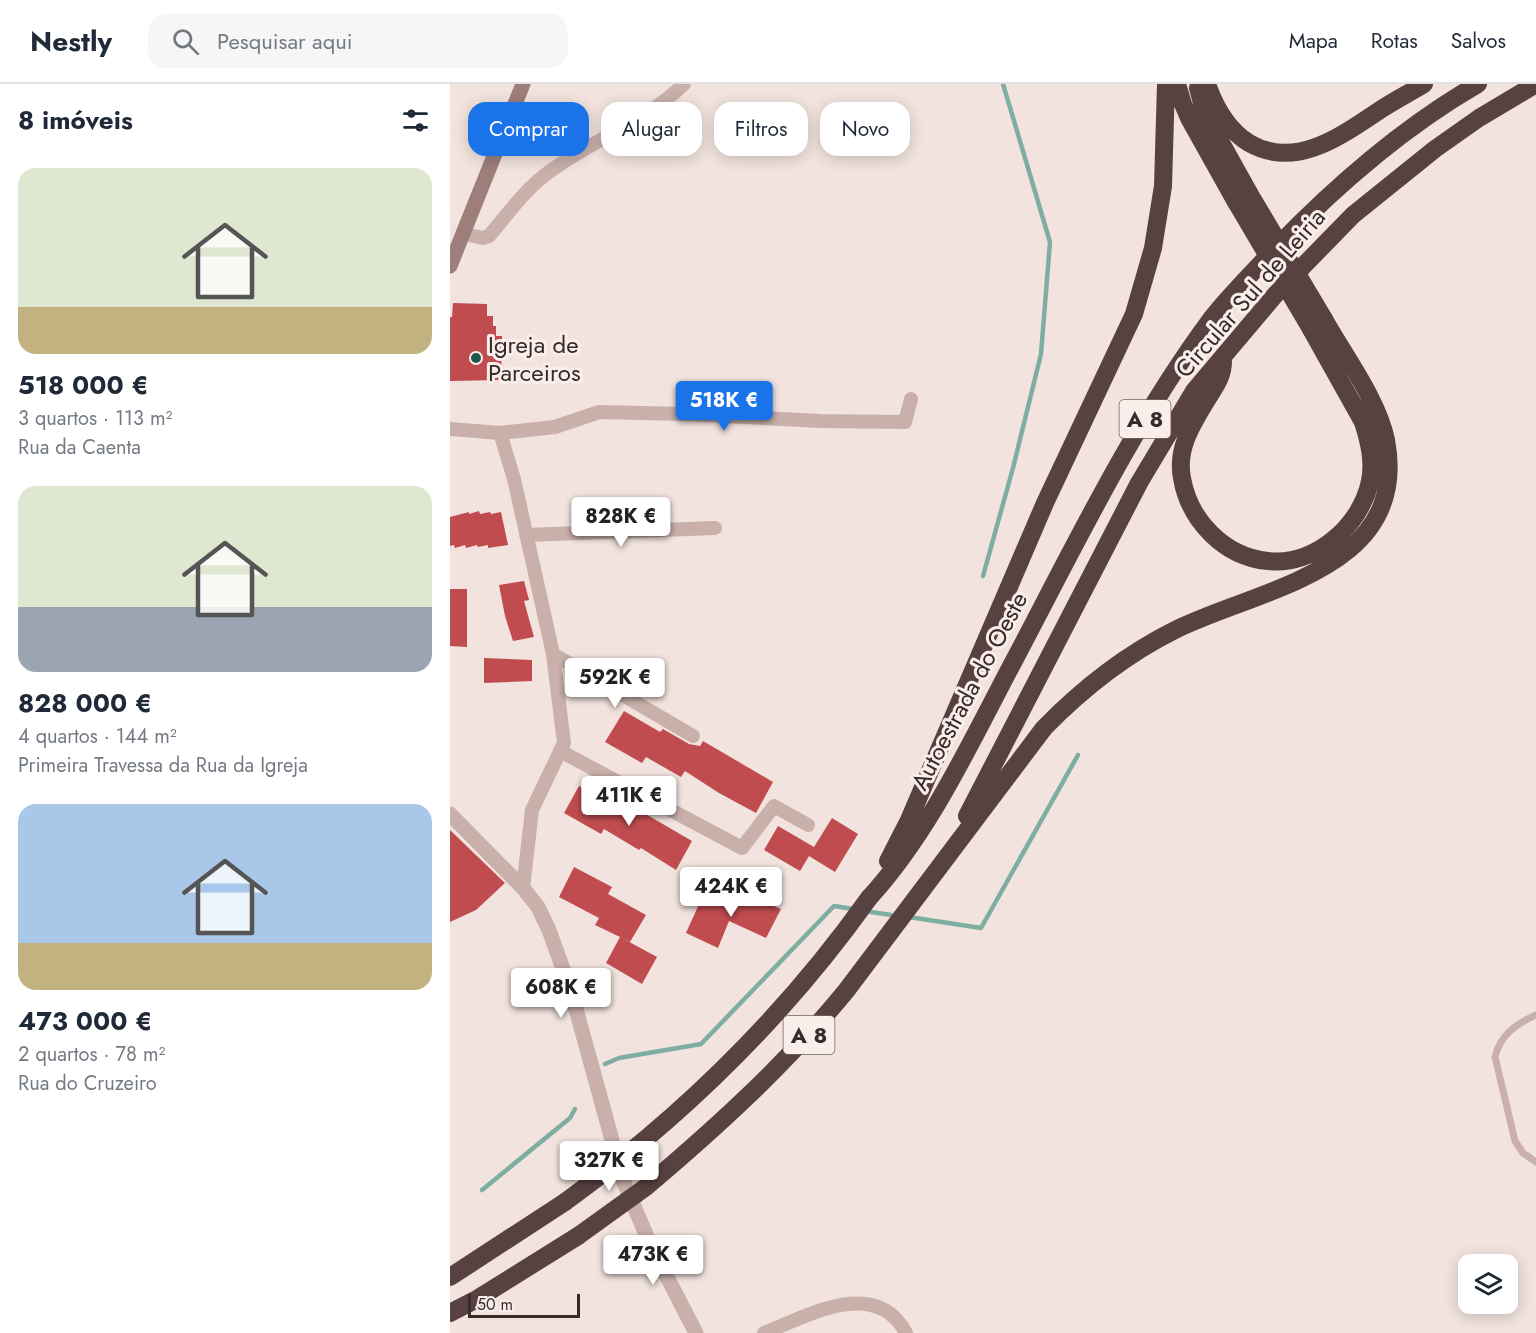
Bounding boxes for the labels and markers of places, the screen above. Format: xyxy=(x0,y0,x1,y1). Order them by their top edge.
place label: Igreja de Parceiros xyxy=(488,327,581,390)
marker: Igreja de Parceiros xyxy=(469,351,483,365)
pin: 518K € xyxy=(675,381,773,432)
pin: 828K € xyxy=(572,497,670,548)
pin: 592K € xyxy=(566,658,664,709)
pin: 411K € xyxy=(580,776,678,827)
pin: 424K € xyxy=(682,867,780,918)
pin: 608K € xyxy=(512,968,610,1019)
pin: 327K € xyxy=(560,1141,658,1192)
pin: 473K € xyxy=(604,1235,702,1286)

